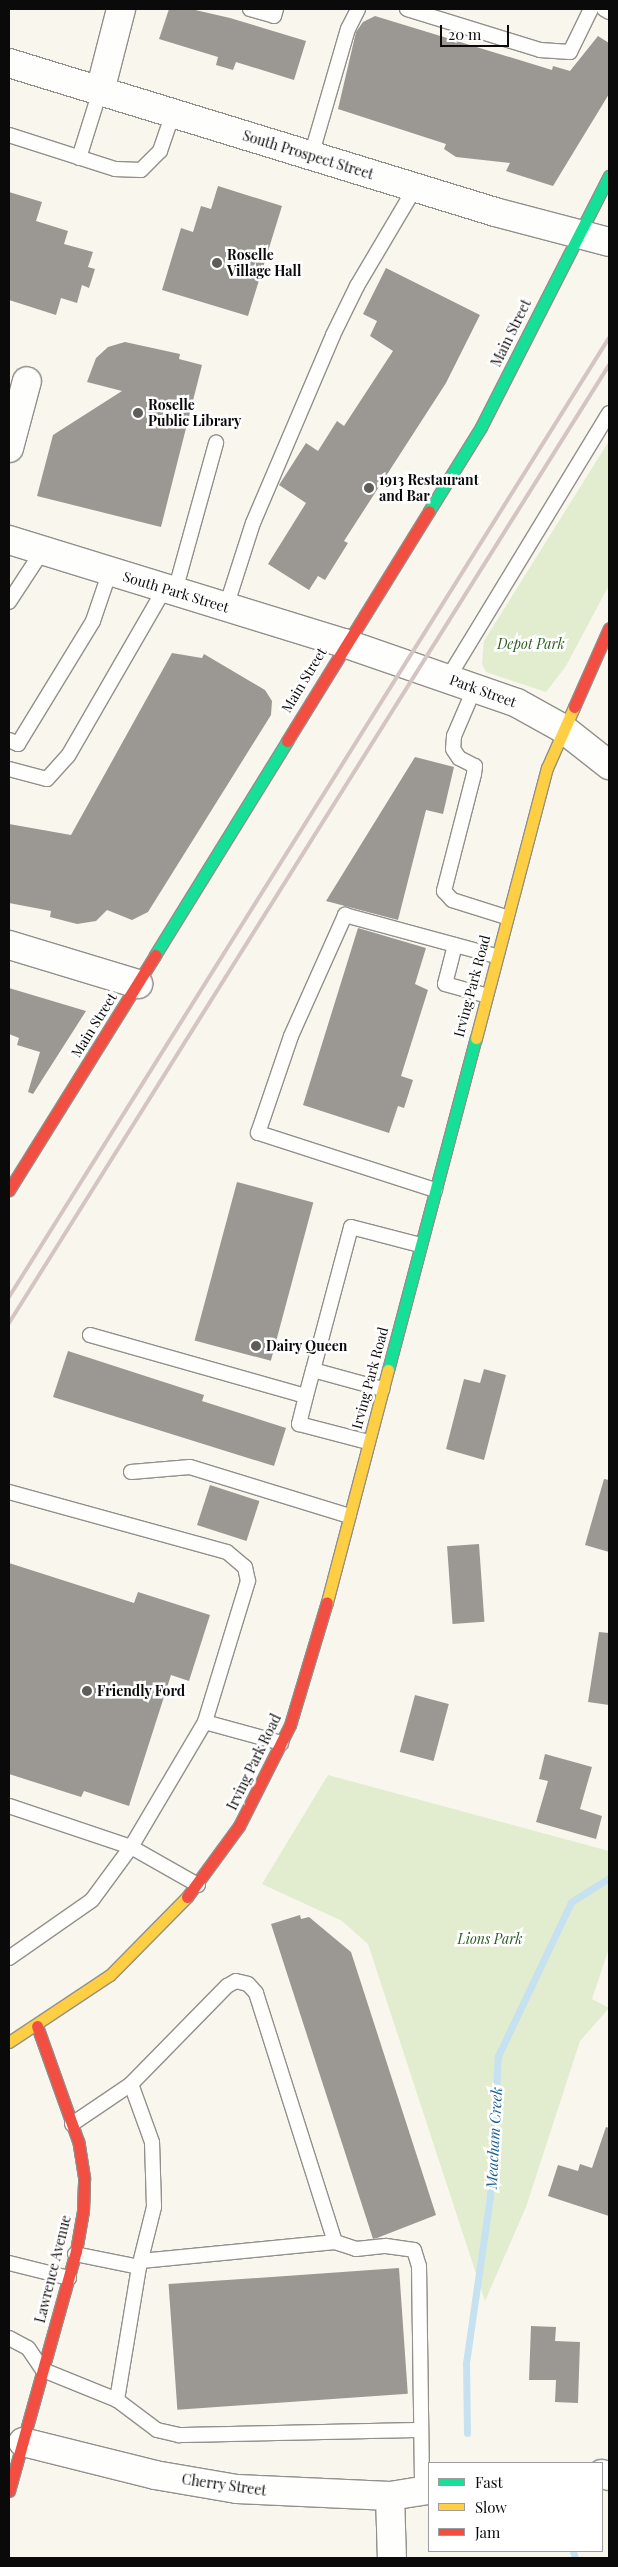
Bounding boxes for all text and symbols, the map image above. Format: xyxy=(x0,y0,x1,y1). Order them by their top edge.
scale bar xyxy=(443,15,512,47)
text: 20 m xyxy=(448,24,481,44)
street label: South Prospect Street xyxy=(240,127,376,183)
place label: Roselle Village Hall xyxy=(227,247,301,280)
marker: Roselle Village Hall xyxy=(211,257,223,269)
street label: Main Street xyxy=(488,297,534,369)
place label: Roselle Public Library xyxy=(148,397,241,430)
marker: Roselle Public Library xyxy=(132,407,144,419)
place label: 1913 Restaurant and Bar xyxy=(379,472,479,504)
marker: 1913 Restaurant and Bar xyxy=(363,482,375,494)
street label: South Park Street xyxy=(121,568,231,616)
park label: Depot Park xyxy=(497,636,565,652)
street label: Main Street xyxy=(278,645,330,715)
street label: Park Street xyxy=(447,671,519,711)
street label: Irving Park Road xyxy=(450,933,494,1039)
street label: Main Street xyxy=(68,990,120,1060)
street label: Irving Park Road xyxy=(348,1325,392,1431)
place label: Dairy Queen xyxy=(266,1338,348,1354)
marker: Dairy Queen xyxy=(250,1340,262,1352)
place label: Friendly Ford xyxy=(97,1683,186,1699)
marker: Friendly Ford xyxy=(81,1685,93,1697)
street label: Irving Park Road xyxy=(223,1711,285,1813)
park label: Lions Park xyxy=(458,1931,522,1947)
water label: Meacham Creek xyxy=(482,2087,506,2189)
street label: Lawrence Avenue xyxy=(31,2213,75,2325)
legend xyxy=(428,2462,603,2552)
street label: Cherry Street xyxy=(180,2471,268,2499)
text: Fast xyxy=(475,2472,503,2492)
text: Slow xyxy=(475,2497,507,2517)
text: Jam xyxy=(475,2522,500,2542)

